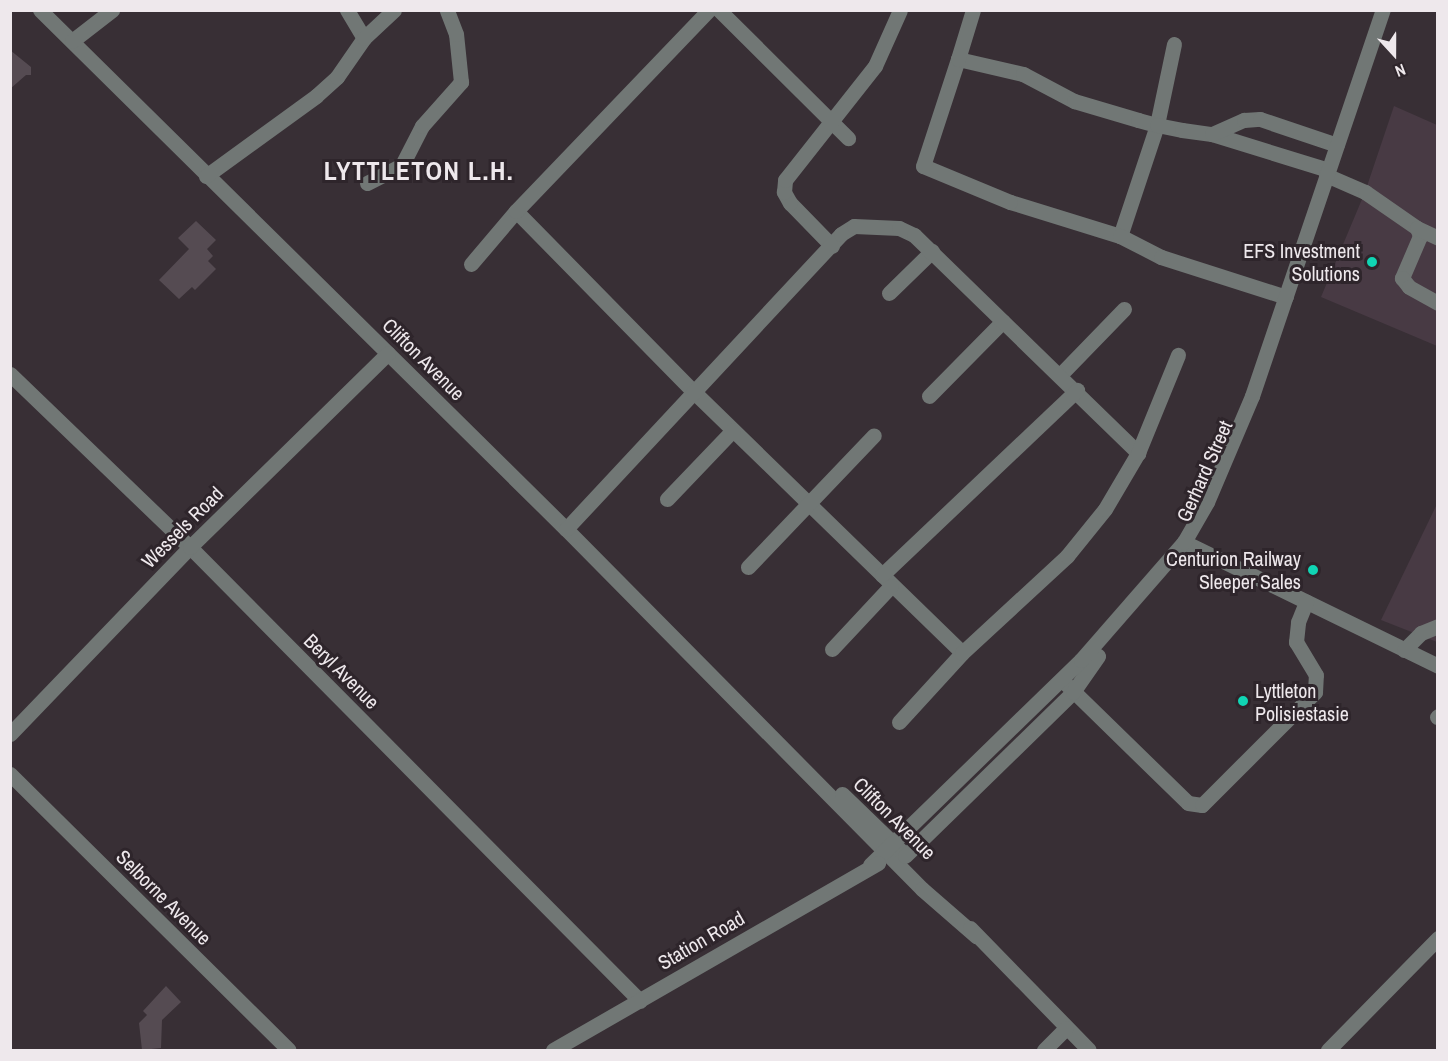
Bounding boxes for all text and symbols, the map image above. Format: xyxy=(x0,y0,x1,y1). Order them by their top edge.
north arrow xyxy=(1364,24,1424,84)
text: N xyxy=(1392,59,1409,83)
district label: LYTTLETON L.H. xyxy=(324,155,514,187)
place label: EFS Investment Solutions xyxy=(1243,238,1360,285)
marker: EFS Investment Solutions xyxy=(1365,255,1379,269)
street label: Clifton Avenue xyxy=(378,313,470,405)
street label: Gerhard Street xyxy=(1171,417,1237,525)
street label: Wessels Road xyxy=(136,481,228,573)
place label: Centurion Railway Sleeper Sales xyxy=(1166,546,1301,593)
marker: Centurion Railway Sleeper Sales xyxy=(1306,563,1320,577)
street label: Beryl Avenue xyxy=(299,628,385,714)
place label: Lyttleton Polisiestasie xyxy=(1255,678,1349,725)
marker: Lyttleton Polisiestasie xyxy=(1236,694,1250,708)
street label: Clifton Avenue xyxy=(849,772,941,864)
street label: Selborne Avenue xyxy=(111,844,217,950)
street label: Station Road xyxy=(654,906,748,974)

